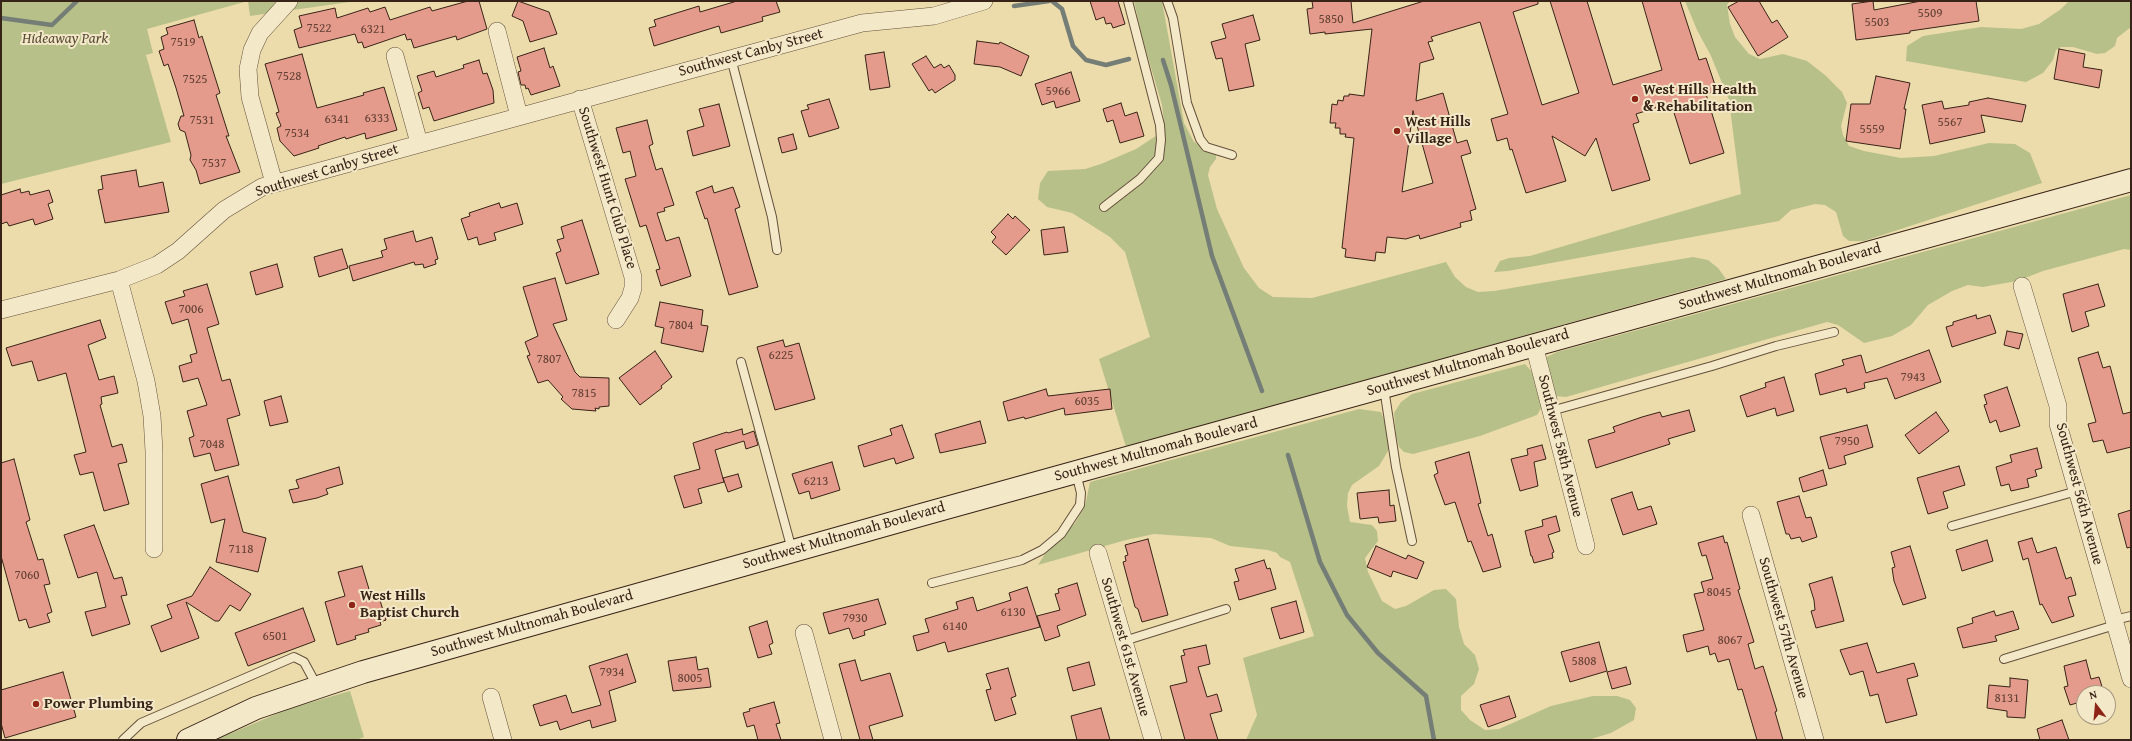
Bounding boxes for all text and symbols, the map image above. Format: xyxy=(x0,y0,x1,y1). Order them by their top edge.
house number: 5509 xyxy=(1917,6,1943,22)
house number: 5850 xyxy=(1318,12,1344,28)
house number: 5503 xyxy=(1864,15,1890,31)
house number: 7522 xyxy=(306,21,332,37)
house number: 6321 xyxy=(360,22,386,38)
street label: Southwest Canby Street xyxy=(677,25,825,81)
park label: Hideaway Park xyxy=(22,30,108,48)
house number: 7519 xyxy=(170,35,196,51)
house number: 7528 xyxy=(276,69,302,85)
house number: 7525 xyxy=(182,72,208,88)
place label: West Hills Health & Rehabilitation xyxy=(1643,81,1757,116)
house number: 5966 xyxy=(1045,84,1071,100)
marker: West Hills Health & Rehabilitation xyxy=(1630,94,1640,104)
street label: Southwest Hunt Club Place xyxy=(574,105,640,271)
house number: 6333 xyxy=(364,111,390,127)
house number: 6341 xyxy=(324,112,350,128)
house number: 7531 xyxy=(189,113,215,129)
place label: West Hills Village xyxy=(1405,113,1471,148)
house number: 5567 xyxy=(1937,115,1963,131)
house number: 5559 xyxy=(1859,122,1885,138)
house number: 7534 xyxy=(284,126,310,142)
marker: West Hills Village xyxy=(1392,126,1402,136)
street label: Southwest Canby Street xyxy=(253,141,401,201)
house number: 7537 xyxy=(201,156,227,172)
street label: Southwest Multnomah Boulevard xyxy=(1677,239,1883,315)
house number: 7006 xyxy=(178,302,204,318)
house number: 7804 xyxy=(668,318,694,334)
street label: Southwest Multnomah Boulevard xyxy=(1365,325,1571,401)
house number: 6225 xyxy=(768,348,794,364)
house number: 7807 xyxy=(536,352,562,368)
house number: 7943 xyxy=(1900,370,1926,386)
street label: Southwest 58th Avenue xyxy=(1534,373,1586,519)
house number: 7815 xyxy=(571,386,597,402)
house number: 6035 xyxy=(1074,394,1100,410)
street label: Southwest Multnomah Boulevard xyxy=(1052,414,1260,486)
street label: Southwest 56th Avenue xyxy=(2051,421,2107,567)
house number: 7950 xyxy=(1834,434,1860,450)
house number: 7048 xyxy=(199,437,225,453)
house number: 6213 xyxy=(803,474,829,490)
street label: Southwest Multnomah Boulevard xyxy=(741,498,947,574)
house number: 7118 xyxy=(228,542,254,558)
street label: Southwest 57th Avenue xyxy=(1754,555,1812,701)
house number: 7060 xyxy=(14,568,40,584)
street label: Southwest 61st Avenue xyxy=(1097,575,1153,719)
house number: 8045 xyxy=(1706,585,1732,601)
street label: Southwest Multnomah Boulevard xyxy=(429,586,635,662)
place label: West Hills Baptist Church xyxy=(360,587,459,622)
marker: West Hills Baptist Church xyxy=(347,600,357,610)
house number: 6130 xyxy=(1000,605,1026,621)
house number: 7930 xyxy=(842,611,868,627)
house number: 6140 xyxy=(942,619,968,635)
house number: 6501 xyxy=(262,629,288,645)
house number: 8067 xyxy=(1717,633,1743,649)
house number: 5808 xyxy=(1571,654,1597,670)
house number: 7934 xyxy=(599,665,625,681)
house number: 8005 xyxy=(677,671,703,687)
north arrow xyxy=(2076,685,2116,725)
text: N xyxy=(2087,686,2099,703)
house number: 8131 xyxy=(1994,691,2020,707)
place label: Power Plumbing xyxy=(44,695,153,713)
marker: Power Plumbing xyxy=(31,699,41,709)

